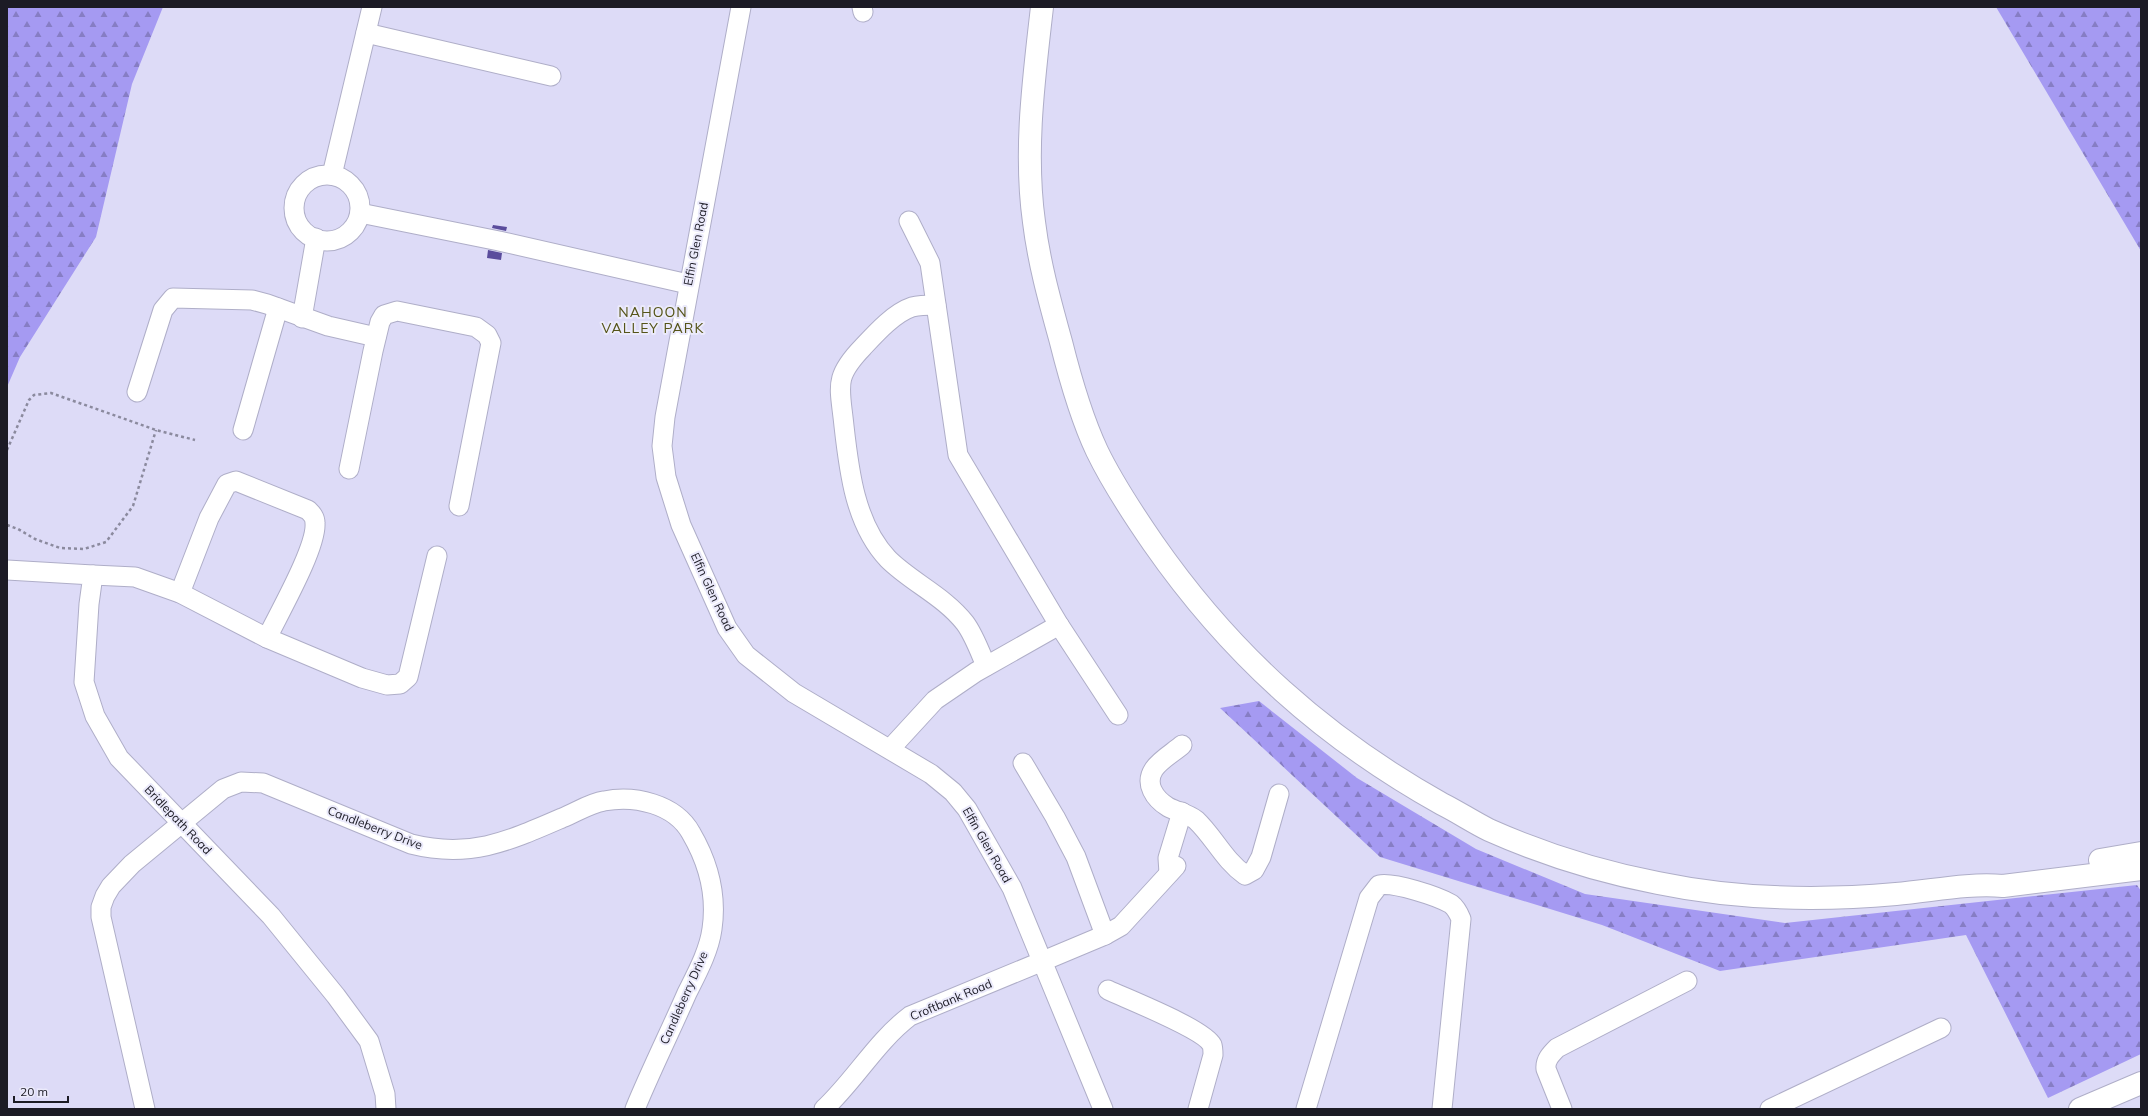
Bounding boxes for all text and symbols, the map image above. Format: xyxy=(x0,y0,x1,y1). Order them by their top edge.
street label: Elfin Glen Road xyxy=(680,201,711,287)
district label: NAHOON VALLEY PARK xyxy=(602,303,705,337)
street label: Elfin Glen Road xyxy=(688,550,737,633)
street label: Bridlepath Road xyxy=(142,782,215,857)
street label: Candleberry Drive xyxy=(326,803,425,852)
street label: Elfin Glen Road xyxy=(960,804,1015,885)
street label: Candleberry Drive xyxy=(656,949,711,1047)
street label: Croftbank Road xyxy=(908,976,994,1024)
scale bar xyxy=(14,1078,68,1104)
text: 20 m xyxy=(20,1084,48,1099)

